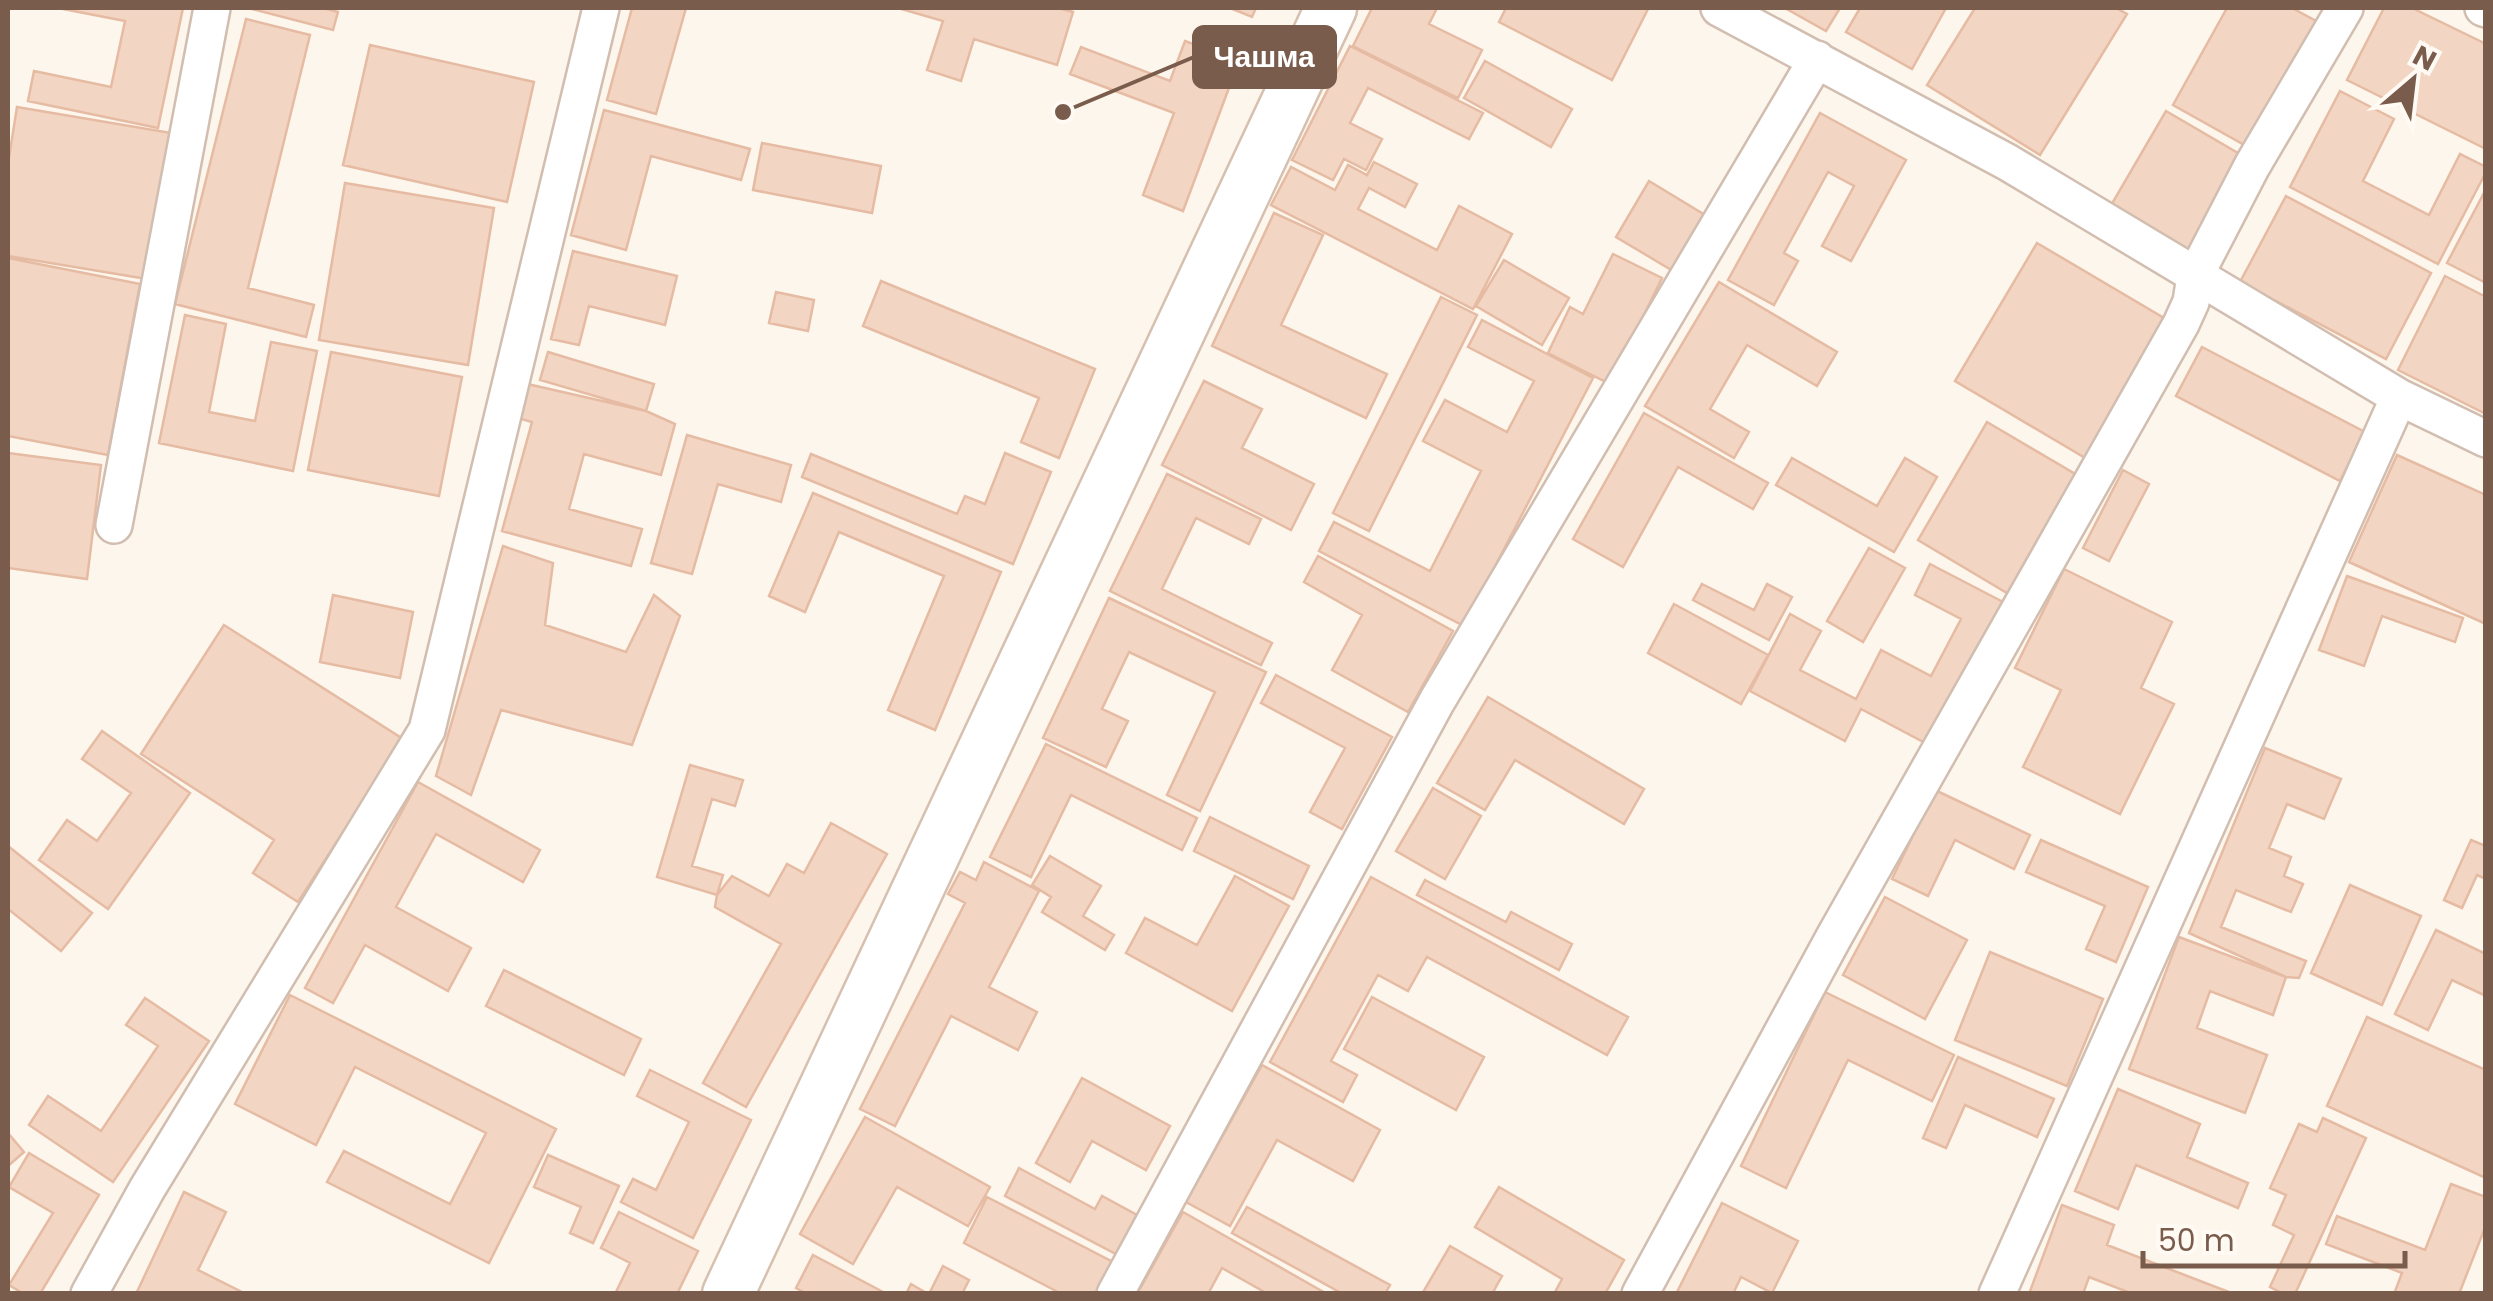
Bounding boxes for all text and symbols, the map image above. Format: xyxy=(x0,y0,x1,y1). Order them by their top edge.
callout: Чашма xyxy=(1194,27,1335,87)
north arrow xyxy=(2363,30,2463,130)
text: Чашма xyxy=(1213,35,1315,78)
text: N xyxy=(2406,36,2443,81)
scale bar xyxy=(2143,1206,2406,1268)
text: 50 m xyxy=(2158,1219,2235,1262)

